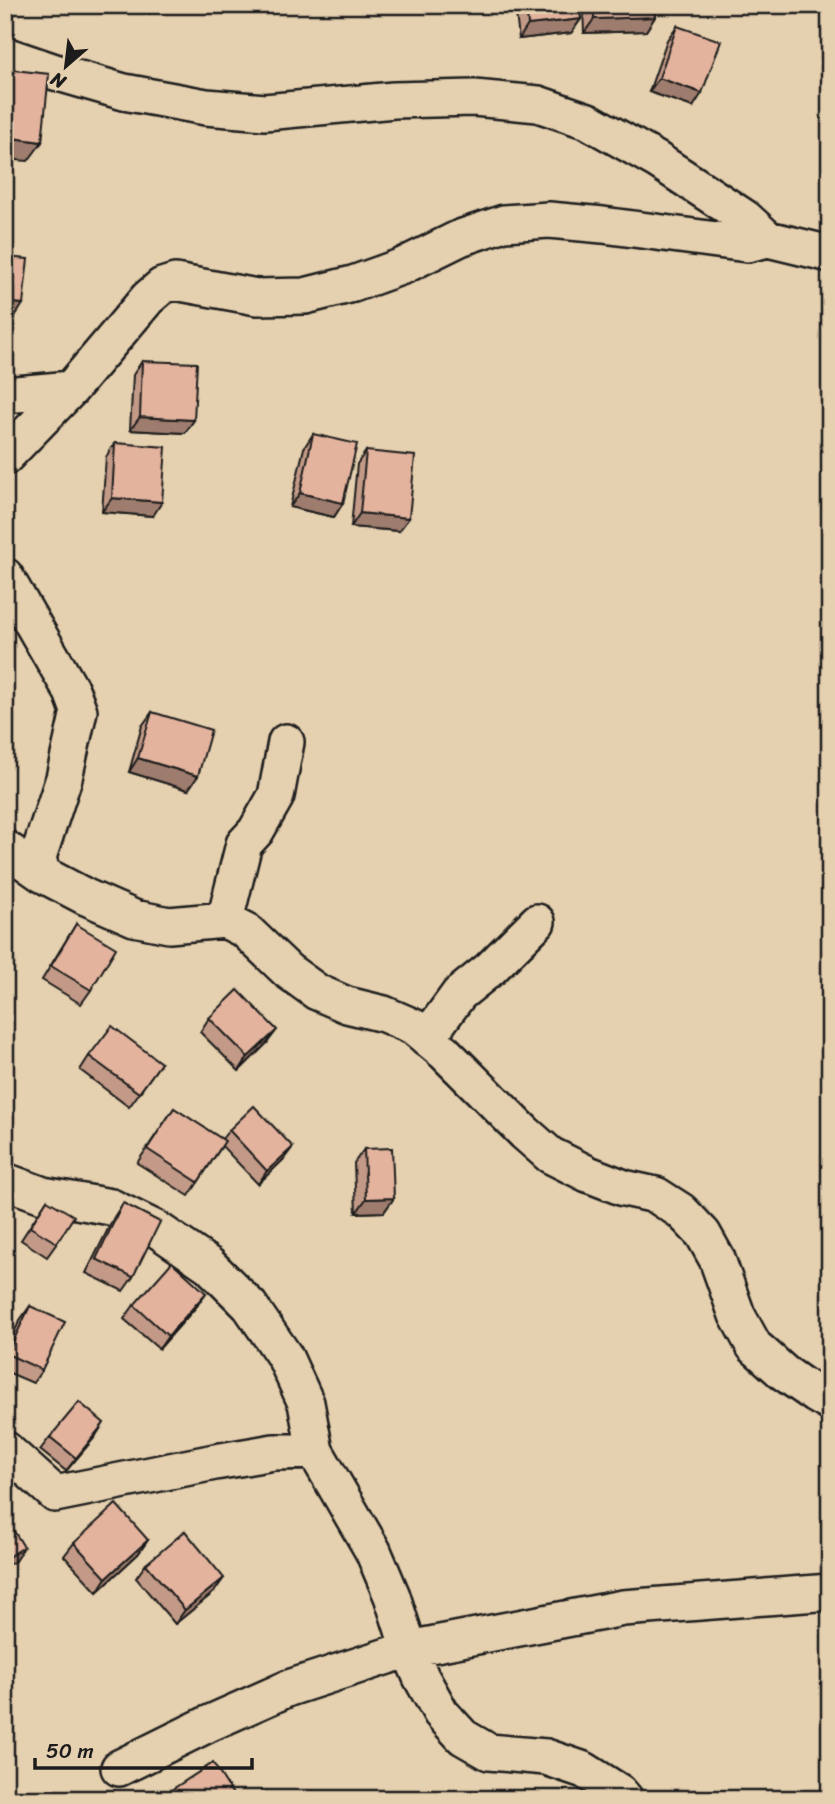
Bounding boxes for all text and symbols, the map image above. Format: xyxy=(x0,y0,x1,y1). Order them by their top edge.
north arrow xyxy=(32,32,102,102)
text: N xyxy=(44,63,73,99)
scale bar xyxy=(35,1727,252,1771)
text: 50 m xyxy=(46,1732,94,1770)

